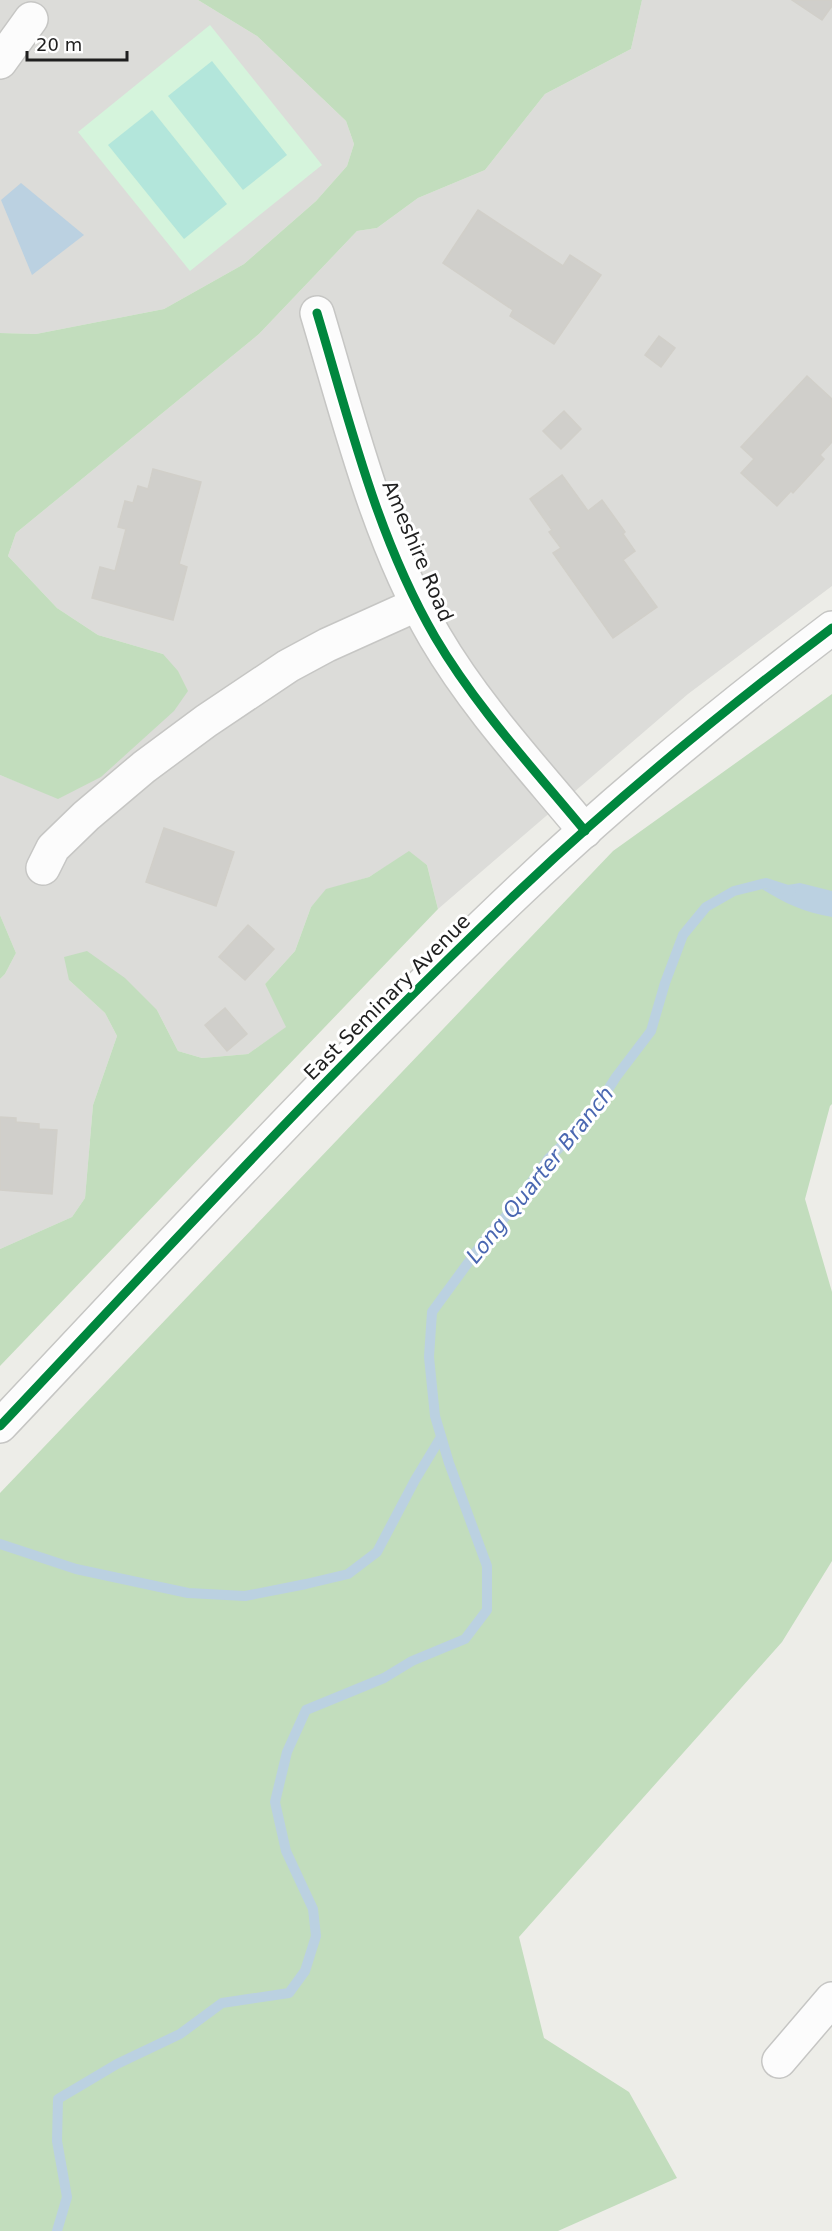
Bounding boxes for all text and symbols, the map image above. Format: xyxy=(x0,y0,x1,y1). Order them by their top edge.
scale bar xyxy=(27,24,128,62)
text: 20 m xyxy=(36,34,82,55)
street label: Ameshire Road xyxy=(377,477,459,625)
street label: East Seminary Avenue xyxy=(299,909,475,1085)
water label: Long Quarter Branch xyxy=(462,1082,618,1268)

